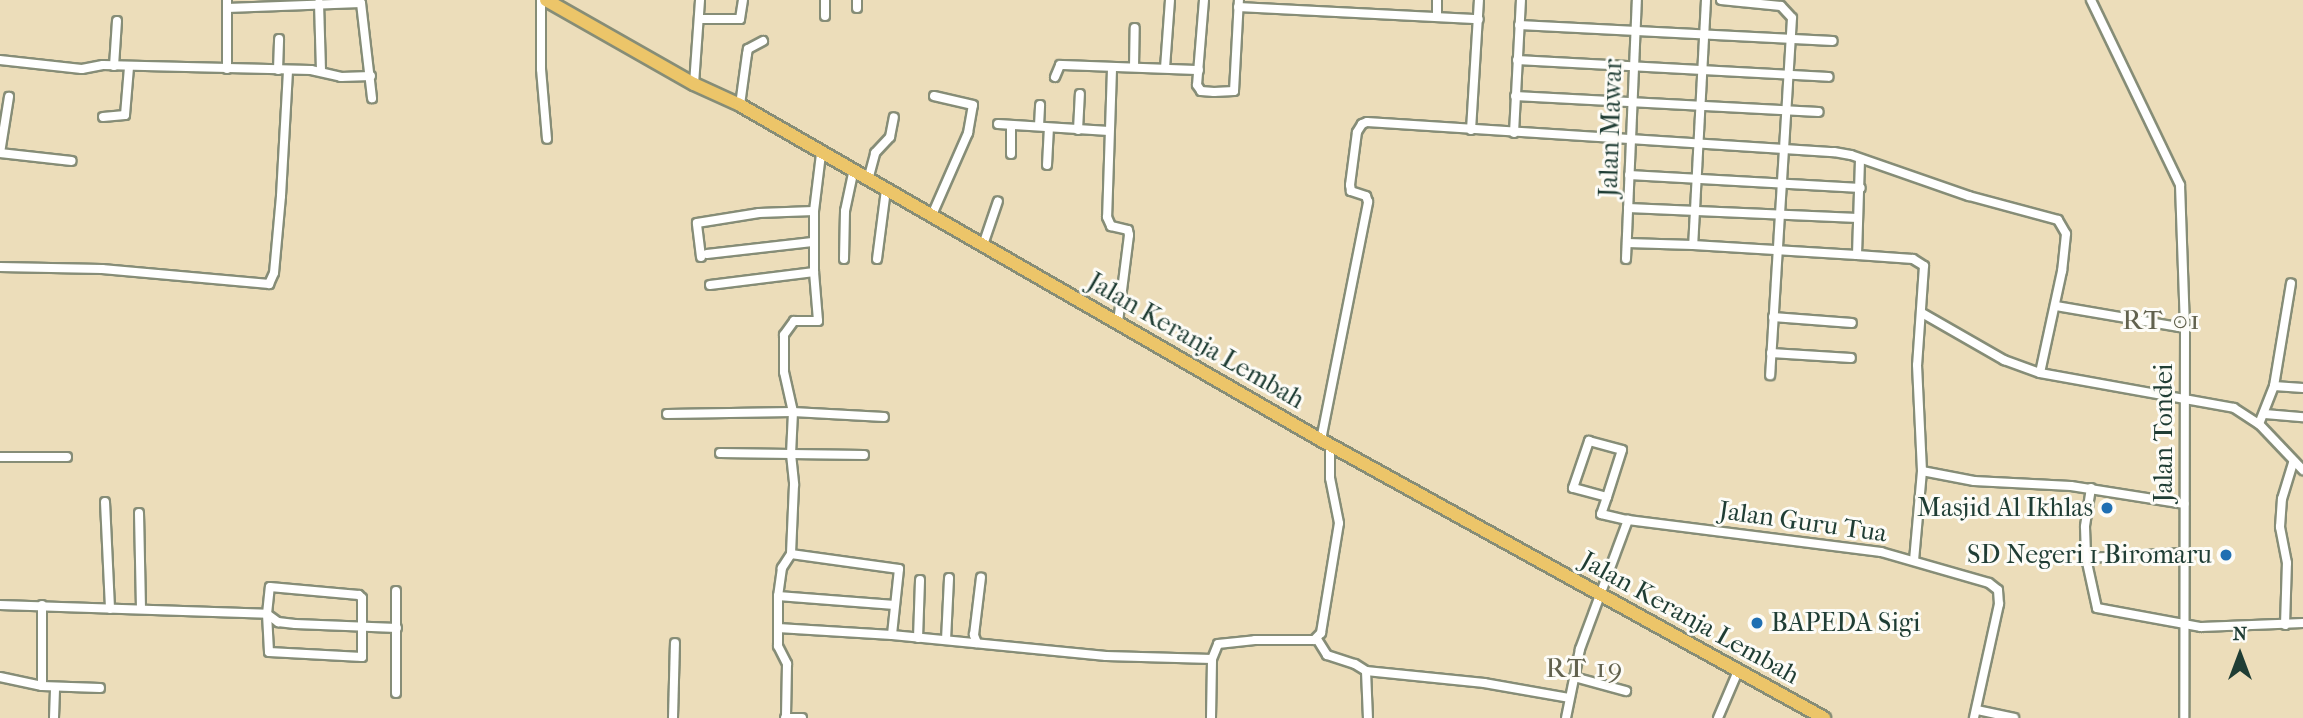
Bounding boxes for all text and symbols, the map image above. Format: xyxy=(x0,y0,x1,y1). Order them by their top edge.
street label: Jalan Mawar xyxy=(1593,58,1629,198)
street label: Jalan Keranja Lembah xyxy=(1082,266,1310,416)
district label: RT 01 xyxy=(2123,303,2201,337)
street label: Jalan Tondei xyxy=(2148,364,2180,502)
place label: Masjid Al Ikhlas xyxy=(1917,492,2093,524)
street label: Jalan Guru Tua xyxy=(1717,495,1889,549)
marker: Masjid Al Ikhlas xyxy=(2099,500,2115,516)
place label: SD Negeri 1 Biromaru xyxy=(1967,539,2212,571)
street label: Jalan Keranja Lembah xyxy=(1575,545,1805,691)
marker: SD Negeri 1 Biromaru xyxy=(2218,547,2234,563)
place label: BAPEDA Sigi xyxy=(1771,607,1920,639)
marker: BAPEDA Sigi xyxy=(1749,615,1765,631)
north arrow xyxy=(2205,620,2275,690)
text: N xyxy=(2233,623,2247,645)
district label: RT 19 xyxy=(1546,651,1624,685)

